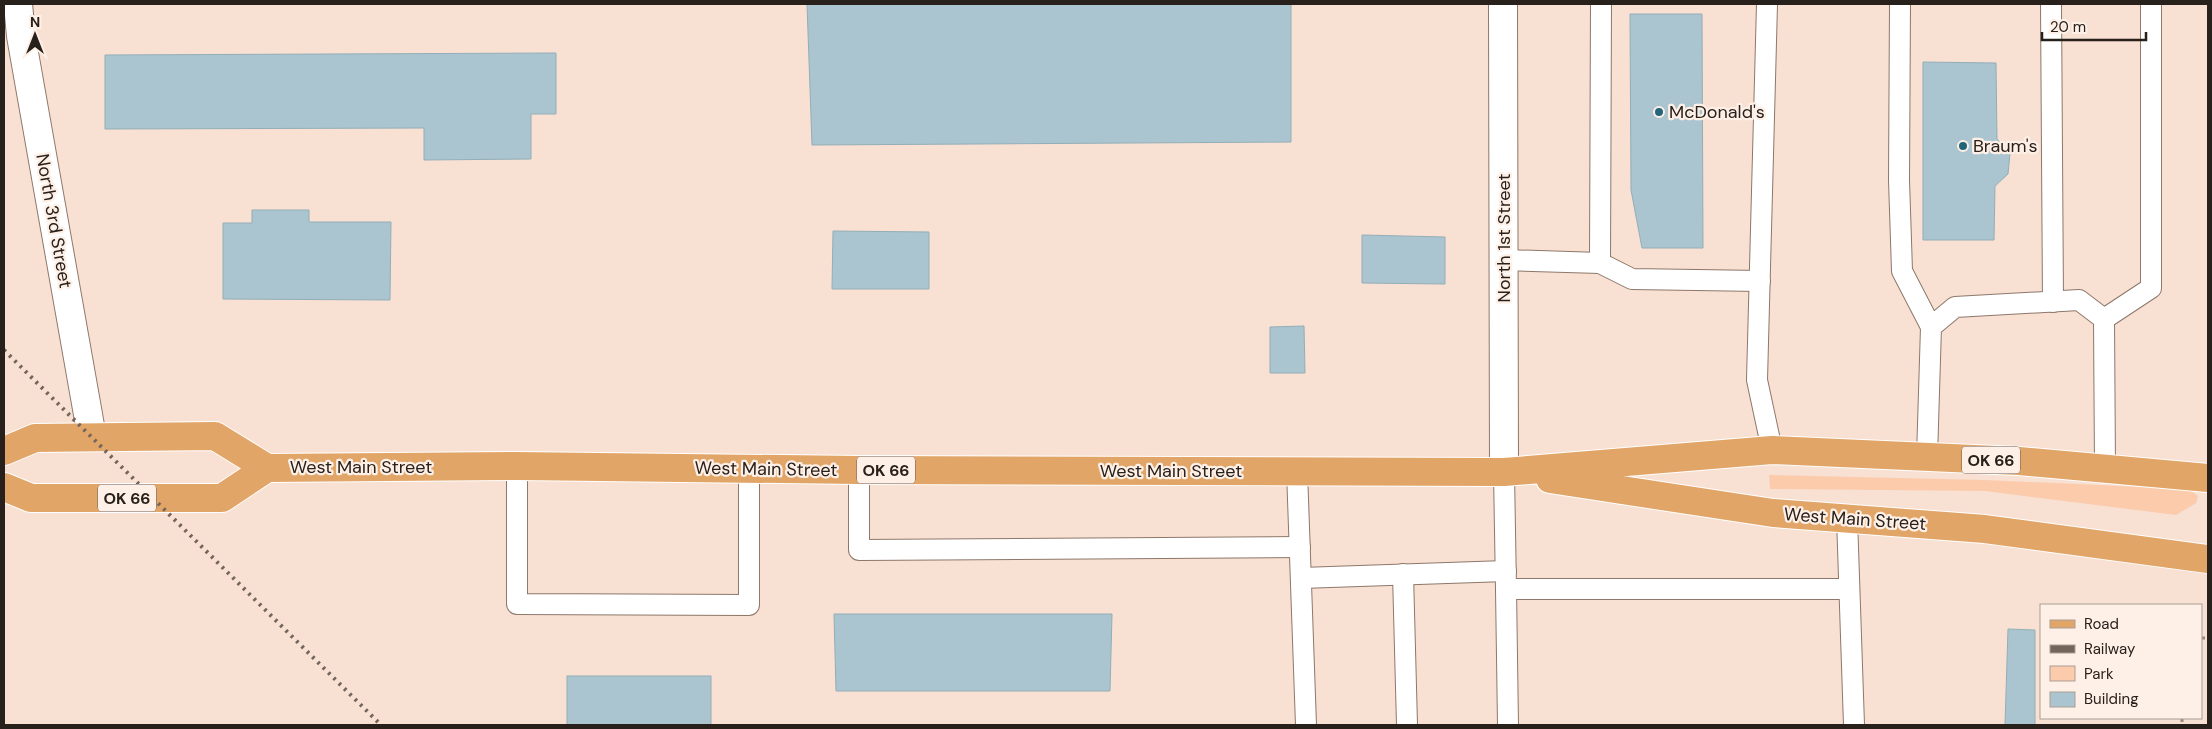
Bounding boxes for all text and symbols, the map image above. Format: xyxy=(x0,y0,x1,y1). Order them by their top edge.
north arrow xyxy=(10,10,60,60)
scale bar xyxy=(2042,10,2146,42)
text: N xyxy=(30,13,40,31)
text: 20 m xyxy=(2050,17,2086,37)
place label: McDonald's xyxy=(1669,100,1765,124)
marker: McDonald's xyxy=(1653,106,1665,118)
place label: Braum's xyxy=(1973,134,2038,158)
marker: Braum's xyxy=(1957,140,1969,152)
street label: North 3rd Street xyxy=(30,152,78,290)
street label: North 1st Street xyxy=(1492,173,1516,303)
road number: OK 66 xyxy=(1962,446,2020,474)
street label: West Main Street xyxy=(290,455,432,479)
street label: West Main Street xyxy=(694,456,838,482)
road number: OK 66 xyxy=(857,456,915,484)
street label: West Main Street xyxy=(1100,459,1242,483)
road number: OK 66 xyxy=(98,484,156,512)
street label: West Main Street xyxy=(1783,502,1927,536)
legend xyxy=(2040,604,2202,719)
text: Road xyxy=(2084,614,2119,634)
text: Railway xyxy=(2084,639,2136,659)
text: Park xyxy=(2084,664,2114,684)
text: Building xyxy=(2084,689,2139,709)

